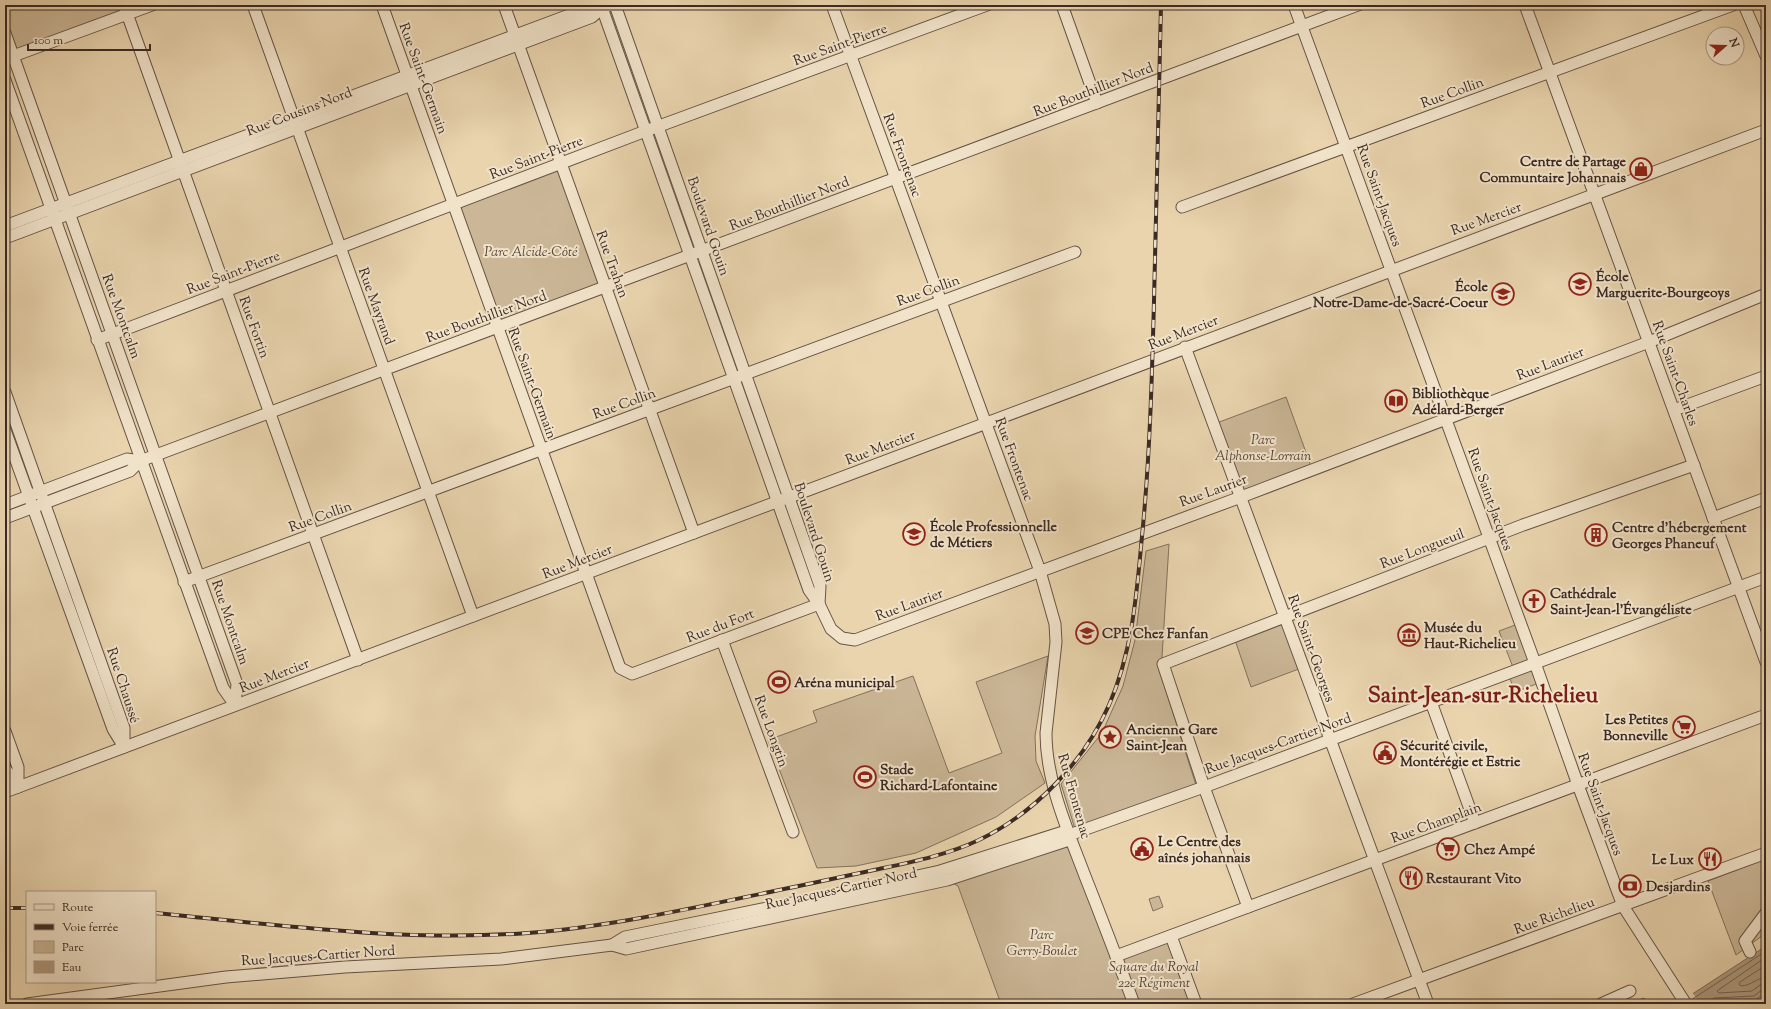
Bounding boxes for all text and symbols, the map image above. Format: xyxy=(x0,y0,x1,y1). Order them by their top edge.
street label: Rue Saint-Germain xyxy=(393,20,452,137)
street label: Rue Saint-Pierre xyxy=(791,20,891,72)
scale bar xyxy=(28,26,150,52)
north arrow xyxy=(1705,26,1745,66)
text: 100 m xyxy=(34,32,63,50)
text: N xyxy=(1724,35,1743,50)
street label: Rue Bouthillier Nord xyxy=(1031,59,1157,123)
street label: Rue Collin xyxy=(1418,73,1487,115)
street label: Rue Cousins Nord xyxy=(244,83,356,142)
street label: Rue Frontenac xyxy=(877,111,926,200)
street label: Rue Saint-Pierre xyxy=(487,132,586,186)
street label: Rue Saint-Jacques xyxy=(1350,142,1406,250)
place label: Centre de Partage Communtaire Johannais xyxy=(1480,153,1626,189)
shop icon: Centre de Partage Communtaire Johannais xyxy=(1628,156,1654,182)
street label: Rue Bouthillier Nord xyxy=(727,173,853,237)
street label: Boulevard Gouin xyxy=(681,174,733,279)
street label: Rue Mercier xyxy=(1449,198,1525,242)
street label: Rue Trahan xyxy=(590,228,633,301)
park label: Parc Alcide-Côté xyxy=(484,243,578,263)
street label: Rue Saint-Pierre xyxy=(184,247,283,301)
street label: Rue Mayrand xyxy=(352,265,398,348)
place label: École Marguerite-Bourgeoys xyxy=(1596,267,1730,304)
street label: Rue Collin xyxy=(894,271,963,313)
school or university icon: École Marguerite-Bourgeoys xyxy=(1567,271,1593,297)
street label: Rue Montcalm xyxy=(96,272,145,362)
place label: École Notre-Dame-de-Sacré-Coeur xyxy=(1313,277,1489,314)
school or university icon: École Notre-Dame-de-Sacré-Coeur xyxy=(1490,281,1516,307)
street label: Rue Bouthillier Nord xyxy=(424,287,550,349)
street label: Rue Fortin xyxy=(233,294,274,362)
street label: Rue Mercier xyxy=(1146,311,1222,356)
street label: Rue Saint-Charles xyxy=(1646,318,1702,429)
street label: Rue Saint-Germain xyxy=(502,325,561,442)
street label: Rue Laurier xyxy=(1514,343,1588,387)
street label: Rue Collin xyxy=(590,384,659,426)
place label: Bibliothèque Adélard-Berger xyxy=(1412,385,1505,421)
library icon: Bibliothèque Adélard-Berger xyxy=(1383,388,1409,414)
street label: Rue Frontenac xyxy=(989,415,1038,504)
street label: Rue Mercier xyxy=(843,426,919,471)
park label: Parc Alphonse-Lorrain xyxy=(1215,431,1312,467)
street label: Rue Saint-Jacques xyxy=(1461,446,1517,554)
street label: Rue Laurier xyxy=(1177,470,1251,513)
street label: Boulevard Gouin xyxy=(788,480,839,585)
street label: Rue Collin xyxy=(286,497,355,539)
place label: École Professionnelle de Métiers xyxy=(930,517,1057,554)
place label: Centre d'hébergement Georges Phaneuf xyxy=(1612,519,1747,555)
school or university icon: École Professionnelle de Métiers xyxy=(901,521,927,547)
building icon: Centre d'hébergement Georges Phaneuf xyxy=(1583,522,1609,548)
street label: Rue Longueuil xyxy=(1378,525,1468,575)
street label: Rue Mercier xyxy=(540,540,616,585)
street label: Rue Montcalm xyxy=(205,577,253,668)
street label: Rue Laurier xyxy=(873,584,947,627)
place label: Cathédrale Saint-Jean-l'Évangéliste xyxy=(1550,585,1692,621)
church icon: Cathédrale Saint-Jean-l'Évangéliste xyxy=(1521,588,1547,614)
street label: Rue Saint-Georges xyxy=(1281,592,1339,705)
street label: Rue du Fort xyxy=(684,605,758,649)
place label: Musée du Haut-Richelieu xyxy=(1424,619,1517,655)
school or university icon: CPE Chez Fanfan xyxy=(1074,620,1100,646)
museum icon: Musée du Haut-Richelieu xyxy=(1396,622,1422,648)
place label: CPE Chez Fanfan xyxy=(1102,625,1209,645)
street label: Rue Chaussé xyxy=(100,645,144,726)
street label: Rue Mercier xyxy=(237,654,313,699)
sports icon: Aréna municipal xyxy=(766,669,792,695)
place label: Aréna municipal xyxy=(794,674,895,694)
district label: Saint-Jean-sur-Richelieu xyxy=(1368,681,1599,713)
street label: Rue Longtin xyxy=(748,693,792,770)
street label: Rue Jacques-Cartier Nord xyxy=(1203,709,1355,781)
place label: Les Petites Bonneville xyxy=(1603,711,1668,747)
supermarket icon: Les Petites Bonneville xyxy=(1671,714,1697,740)
place label: Ancienne Gare Saint-Jean xyxy=(1126,721,1218,757)
place icon: Ancienne Gare Saint-Jean xyxy=(1097,724,1123,750)
place label: Sécurité civile, Montérégie et Estrie xyxy=(1400,737,1521,773)
public building icon: Sécurité civile, Montérégie et Estrie xyxy=(1372,740,1398,766)
street label: Rue Saint-Jacques xyxy=(1571,751,1627,859)
street label: Rue Frontenac xyxy=(1051,752,1095,842)
place label: Stade Richard-Lafontaine xyxy=(880,761,998,797)
sports icon: Stade Richard-Lafontaine xyxy=(852,764,878,790)
street label: Rue Champlain xyxy=(1389,798,1485,850)
place label: Le Centre des aînés johannais xyxy=(1158,833,1251,869)
public building icon: Le Centre des aînés johannais xyxy=(1129,836,1155,862)
supermarket icon: Chez Ampé xyxy=(1435,836,1461,862)
place label: Chez Ampé xyxy=(1464,841,1536,861)
restaurant icon: Le Lux xyxy=(1697,846,1723,872)
place label: Le Lux xyxy=(1652,851,1694,871)
street label: Rue Jacques-Cartier Nord xyxy=(764,864,919,916)
restaurant icon: Restaurant Vito xyxy=(1398,865,1424,891)
place label: Restaurant Vito xyxy=(1426,870,1522,890)
bank icon: Desjardins xyxy=(1617,873,1643,899)
place label: Desjardins xyxy=(1646,878,1711,898)
legend xyxy=(26,891,156,983)
street label: Rue Richelieu xyxy=(1512,893,1598,941)
text: Route xyxy=(62,899,94,917)
text: Voie ferrée xyxy=(62,919,119,937)
park label: Parc Gerry-Boulet xyxy=(1007,926,1077,962)
text: Parc xyxy=(62,939,84,957)
street label: Rue Jacques-Cartier Nord xyxy=(241,942,396,972)
park label: Square du Royal 22e Régiment xyxy=(1109,958,1199,994)
text: Eau xyxy=(62,959,82,977)

